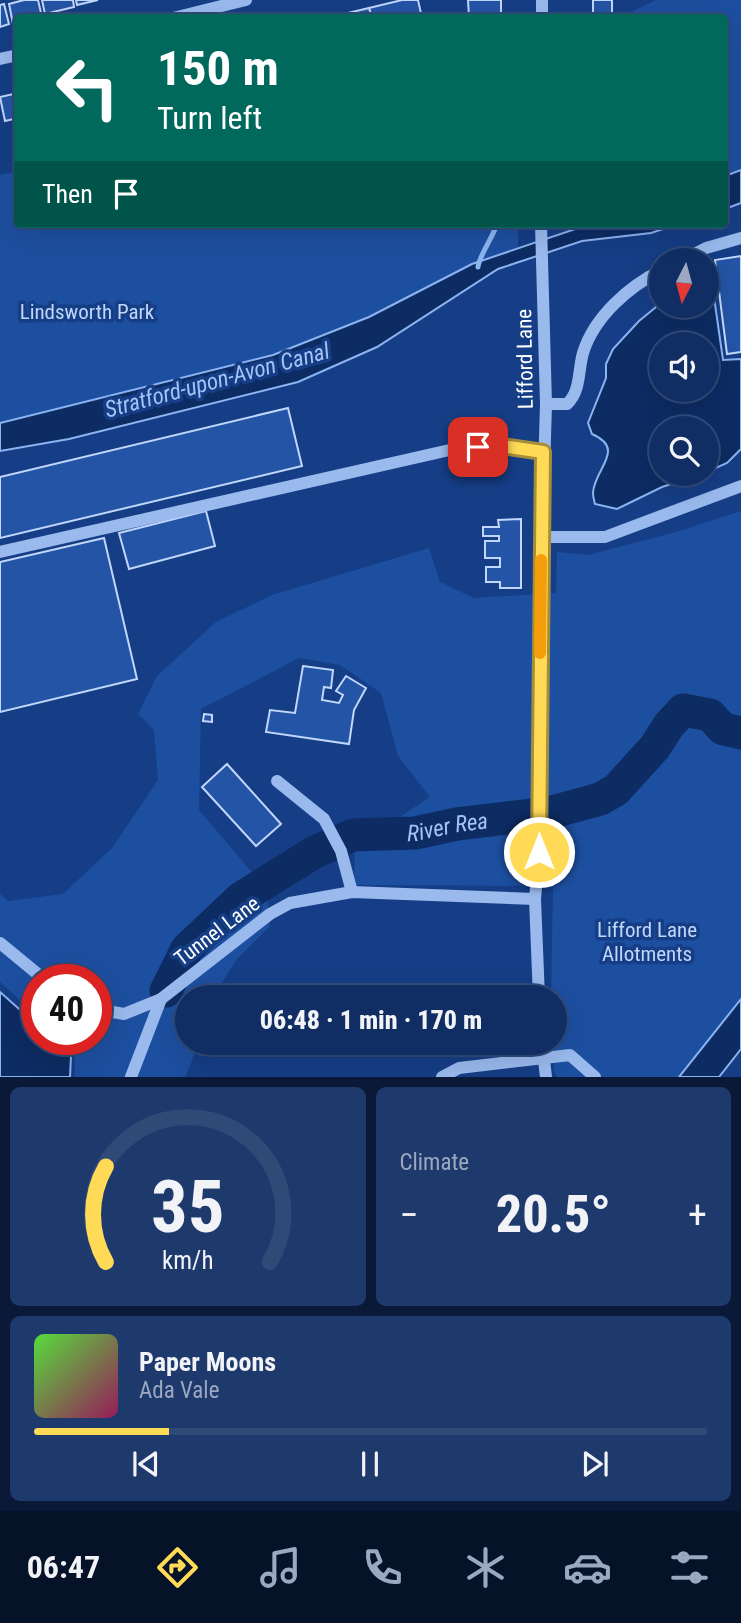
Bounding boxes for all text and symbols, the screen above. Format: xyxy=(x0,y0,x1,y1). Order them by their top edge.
text: 150 m xyxy=(157,40,279,97)
icon: left xyxy=(42,42,133,133)
text: Turn left xyxy=(157,99,262,137)
icon: arrive xyxy=(107,175,145,213)
text: Then xyxy=(42,179,93,209)
north arrow xyxy=(649,248,719,318)
map controls xyxy=(649,248,719,486)
park label: Lindsworth Park xyxy=(20,300,155,324)
street label: Lifford Lane xyxy=(512,309,538,409)
button: sound xyxy=(649,332,719,402)
water label: Stratford-upon-Avon Canal xyxy=(102,337,333,423)
button: search xyxy=(649,416,719,486)
pin xyxy=(448,417,508,477)
icon: arrive xyxy=(459,428,497,466)
water label: River Rea xyxy=(407,807,489,847)
position arrow xyxy=(502,815,576,889)
street label: Tunnel Lane xyxy=(170,891,264,971)
park label: Lifford Lane Allotments xyxy=(597,918,697,966)
speed limit sign: 40 xyxy=(21,964,112,1055)
text: 06:48 · 1 min · 170 m xyxy=(260,1005,482,1035)
text: Climate xyxy=(400,1149,469,1176)
text: 35 xyxy=(151,1165,225,1251)
text: 20.5° xyxy=(496,1184,611,1245)
text: − xyxy=(400,1193,419,1237)
text: + xyxy=(688,1193,707,1237)
text: km/h xyxy=(162,1246,213,1275)
text: Paper Moons xyxy=(139,1347,276,1377)
text: Ada Vale xyxy=(139,1377,219,1404)
icon: previous xyxy=(127,1445,165,1483)
icon: pause xyxy=(351,1445,389,1483)
icon: next xyxy=(576,1445,614,1483)
icon: directions xyxy=(153,1543,202,1592)
icon: music xyxy=(256,1543,305,1592)
icon: phone xyxy=(358,1543,407,1592)
icon: climate xyxy=(461,1543,510,1592)
icon: car xyxy=(563,1543,612,1592)
icon: filters xyxy=(665,1543,714,1592)
text: 06:47 xyxy=(27,1548,100,1586)

